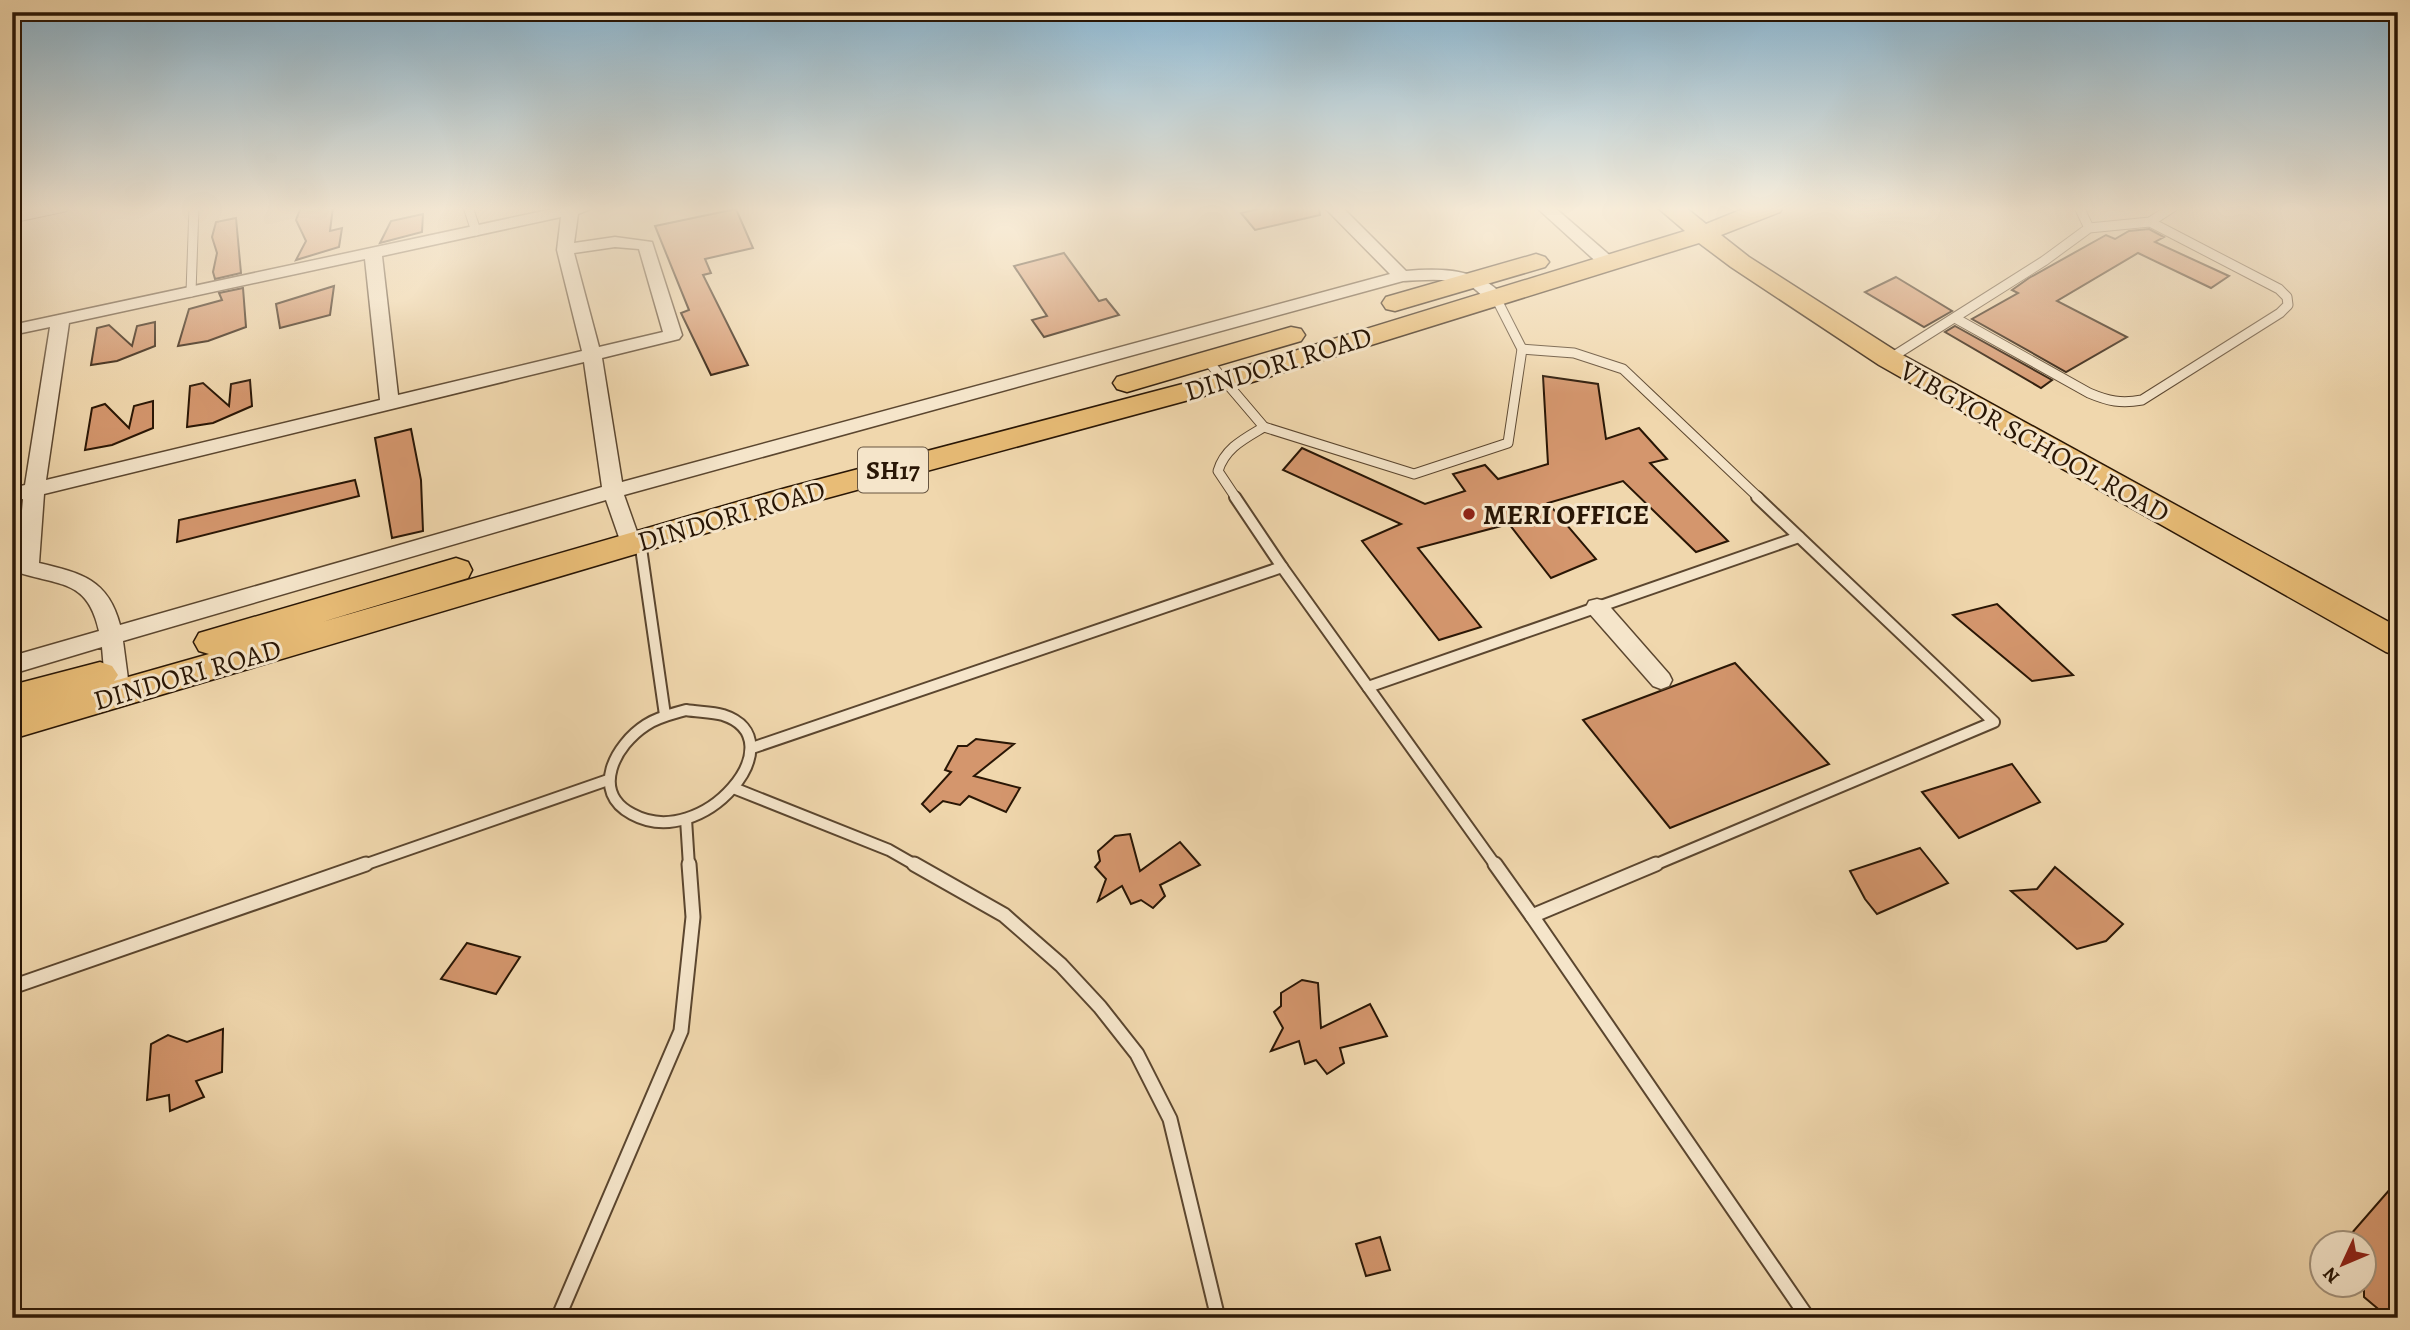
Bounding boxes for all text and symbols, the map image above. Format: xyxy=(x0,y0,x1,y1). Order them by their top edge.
street label: DINDORI ROAD xyxy=(1180,317,1376,410)
street label: VIBGYOR SCHOOL ROAD xyxy=(1892,351,2176,532)
road number: SH17 xyxy=(858,447,928,492)
street label: DINDORI ROAD xyxy=(633,471,830,561)
place label: MERI OFFICE xyxy=(1483,496,1649,534)
marker: MERI OFFICE xyxy=(1461,506,1477,522)
street label: DINDORI ROAD xyxy=(89,630,286,720)
north arrow xyxy=(2308,1228,2378,1298)
text: N xyxy=(2317,1261,2346,1289)

